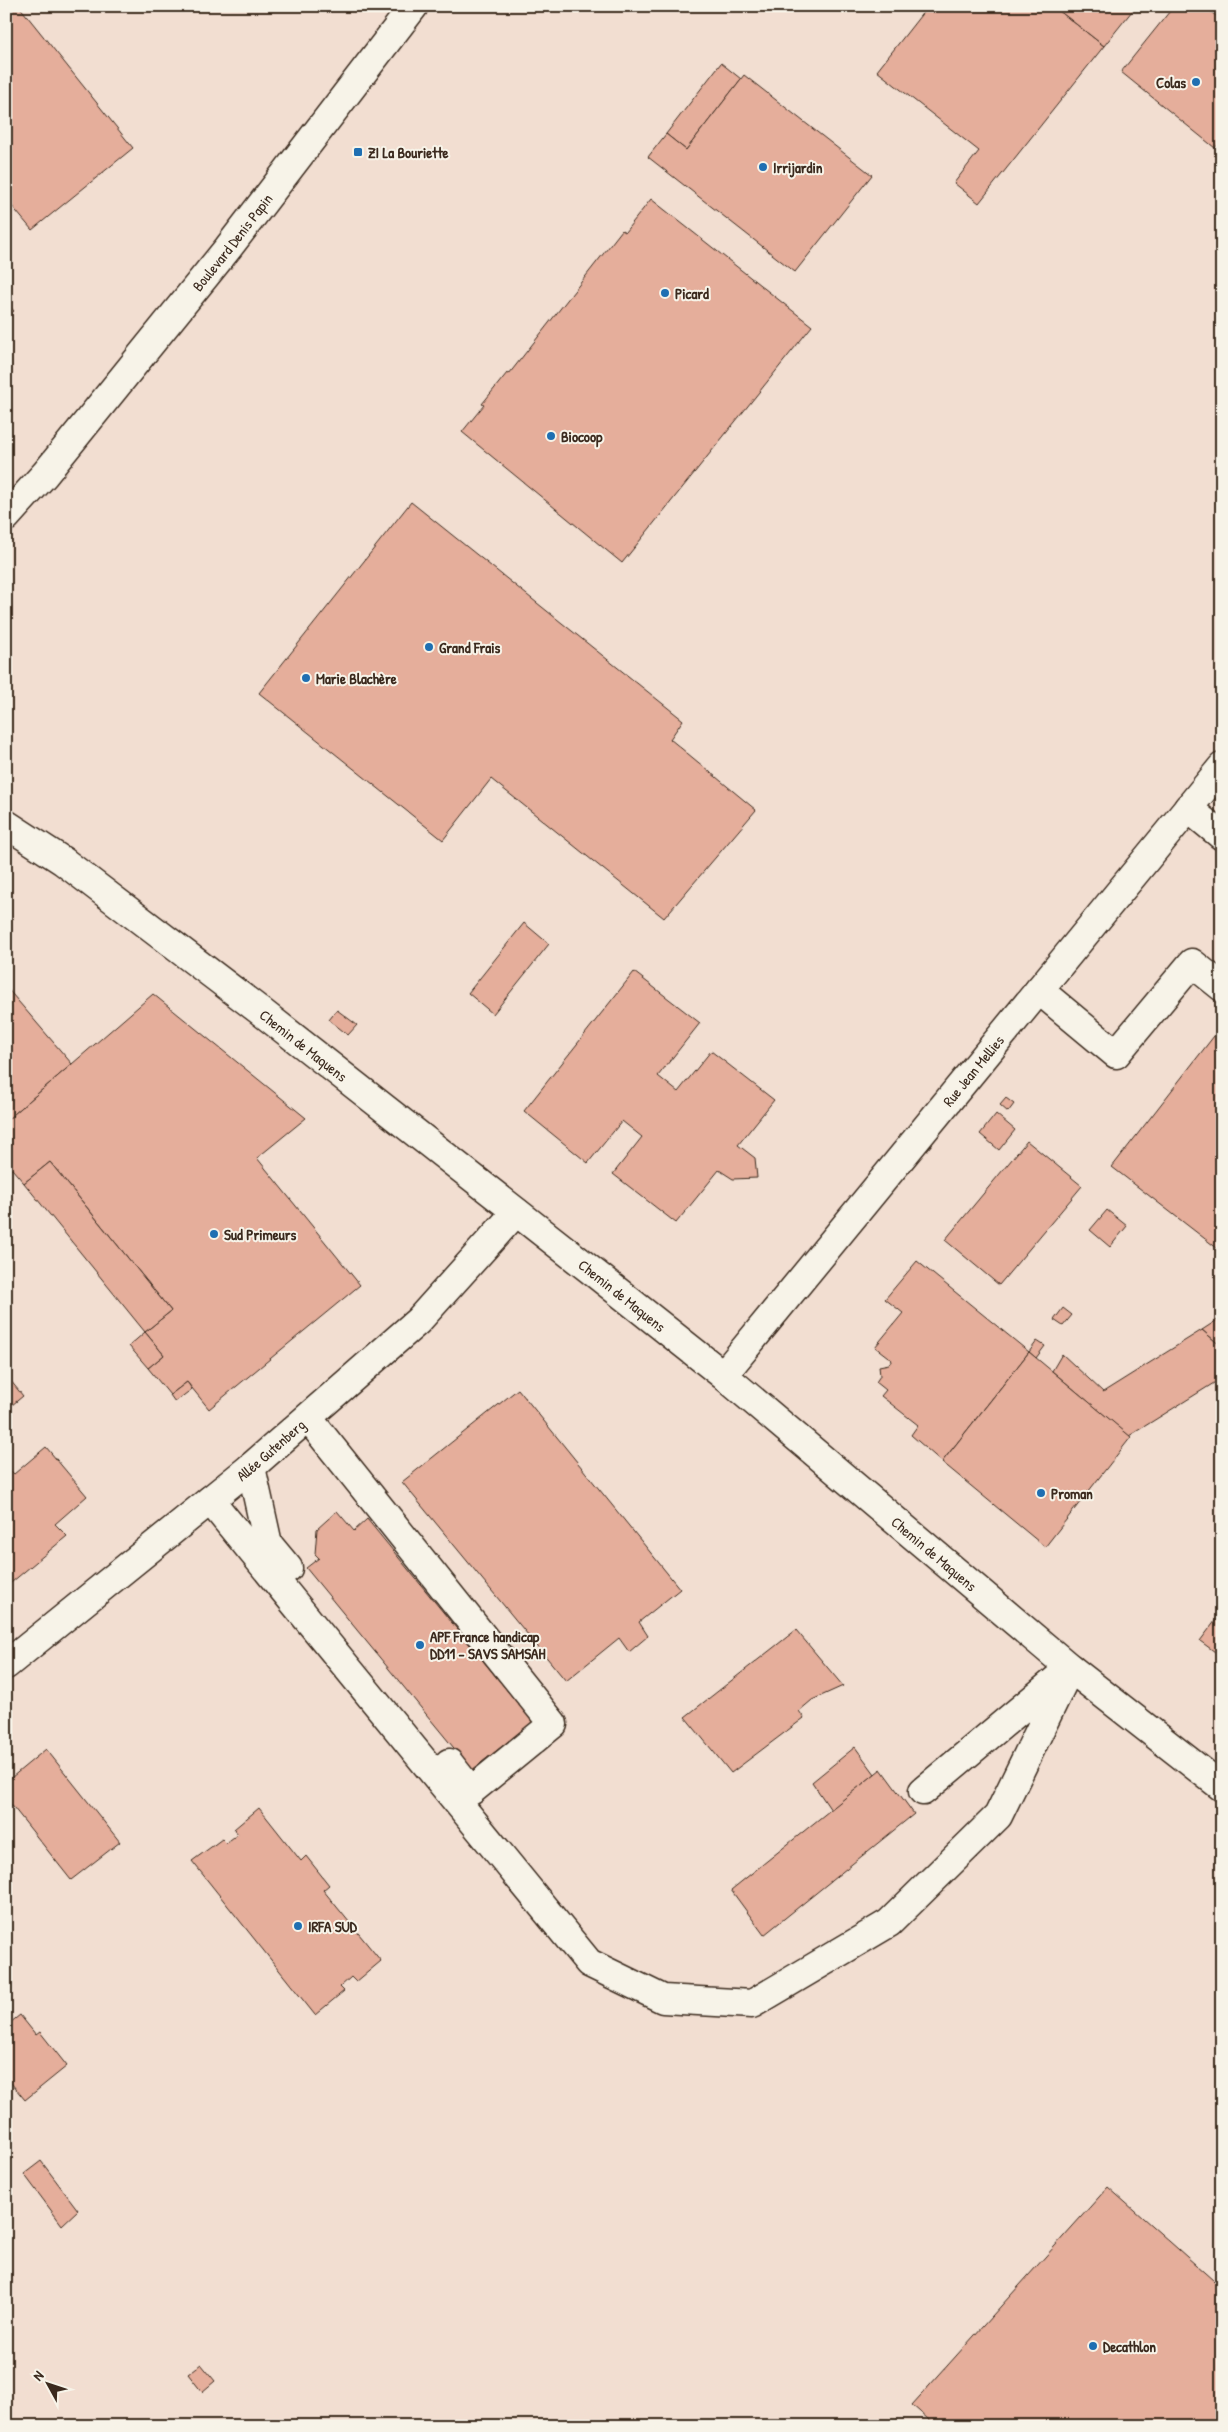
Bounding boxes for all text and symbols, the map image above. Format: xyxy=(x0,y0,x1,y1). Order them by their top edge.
place label: Colas xyxy=(1156,72,1186,93)
marker: Colas xyxy=(1190,76,1202,88)
place label: ZI La Bouriette xyxy=(368,142,449,163)
marker: ZI La Bouriette xyxy=(352,146,364,158)
place label: Irrijardin xyxy=(773,157,823,178)
marker: Irrijardin xyxy=(757,161,769,173)
street label: Boulevard Denis Papin xyxy=(187,189,277,295)
place label: Picard xyxy=(675,283,709,304)
marker: Picard xyxy=(659,287,671,299)
place label: Biocoop xyxy=(561,426,603,448)
marker: Biocoop xyxy=(545,430,557,442)
place label: Grand Frais xyxy=(439,637,501,658)
marker: Grand Frais xyxy=(423,641,435,653)
place label: Marie Blachère xyxy=(316,668,397,689)
marker: Marie Blachère xyxy=(300,672,312,684)
street label: Chemin de Maquens xyxy=(256,1004,352,1086)
street label: Rue Jean Mellies xyxy=(937,1030,1009,1111)
place label: Sud Primeurs xyxy=(224,1224,296,1245)
marker: Sud Primeurs xyxy=(208,1228,220,1240)
street label: Chemin de Maquens xyxy=(574,1254,671,1336)
street label: Allée Gutenberg xyxy=(232,1414,310,1486)
place label: Proman xyxy=(1051,1483,1093,1504)
marker: Proman xyxy=(1035,1487,1047,1499)
street label: Chemin de Maquens xyxy=(887,1511,982,1596)
place label: APF France handicap DD11 - SAVS SAMSAH xyxy=(430,1626,545,1664)
marker: APF France handicap DD11 - SAVS SAMSAH xyxy=(414,1639,426,1651)
place label: IRFA SUD xyxy=(308,1916,358,1937)
marker: IRFA SUD xyxy=(292,1920,304,1932)
place label: Decathlon xyxy=(1103,2336,1156,2357)
marker: Decathlon xyxy=(1087,2340,1099,2352)
north arrow xyxy=(22,2360,72,2410)
text: N xyxy=(28,2366,48,2384)

